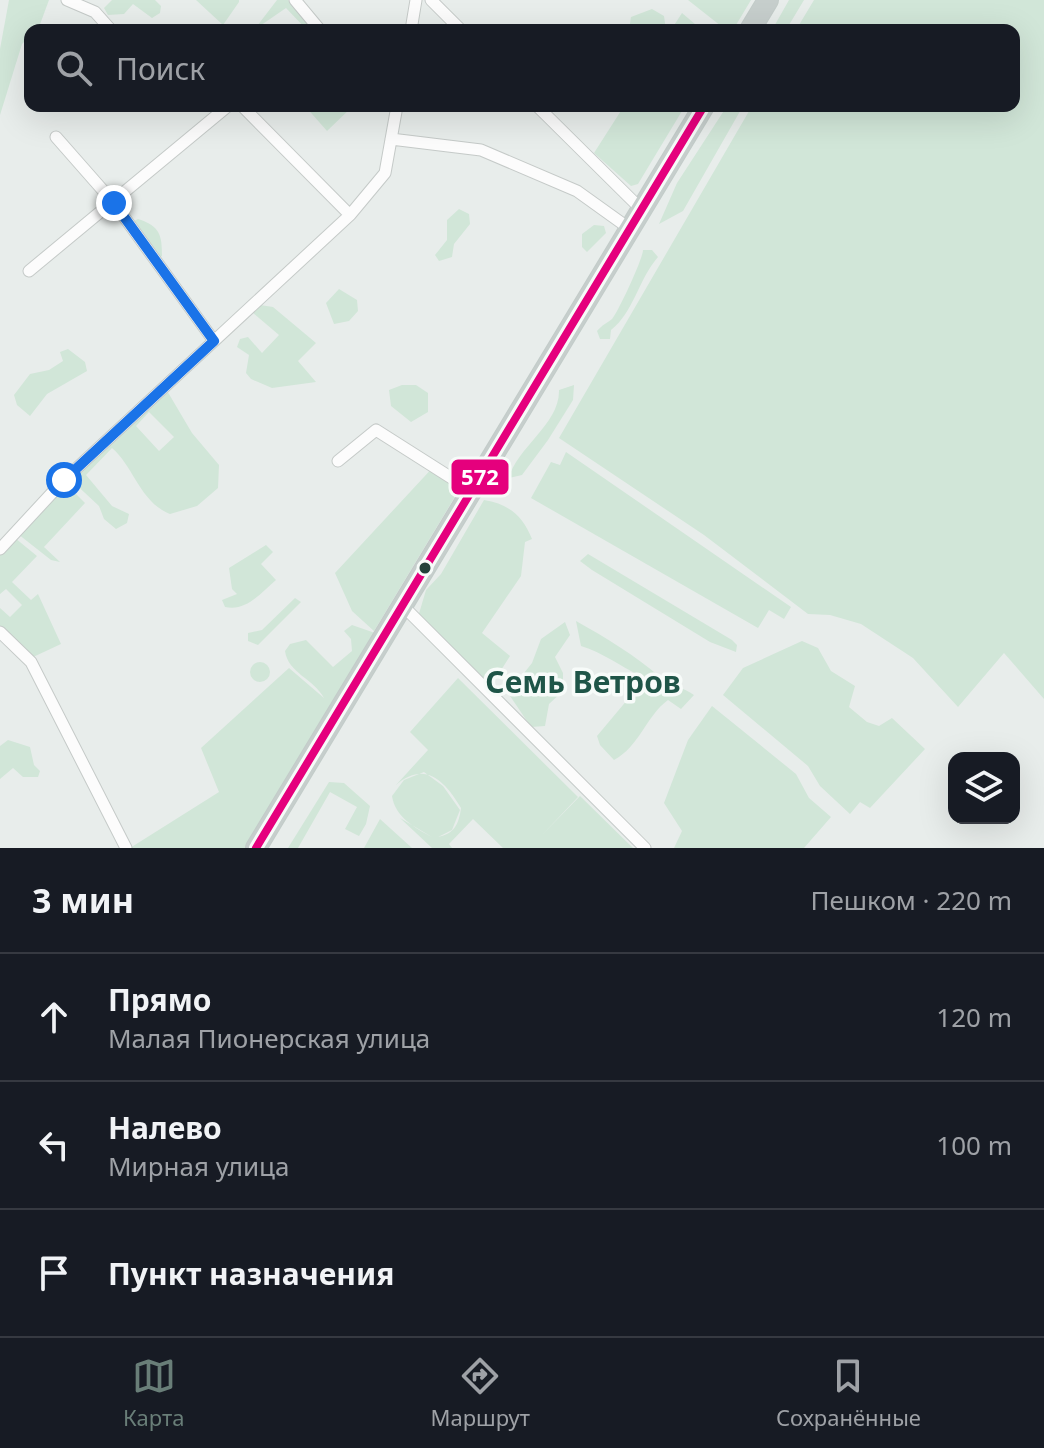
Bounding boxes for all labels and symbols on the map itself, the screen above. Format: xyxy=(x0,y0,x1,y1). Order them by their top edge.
route end xyxy=(96,185,132,221)
line badge: 572 xyxy=(450,458,510,496)
text: 572 xyxy=(461,461,499,491)
route start xyxy=(46,462,82,498)
unlabelled marker xyxy=(417,560,433,576)
district label: Семь Ветров xyxy=(485,661,681,702)

